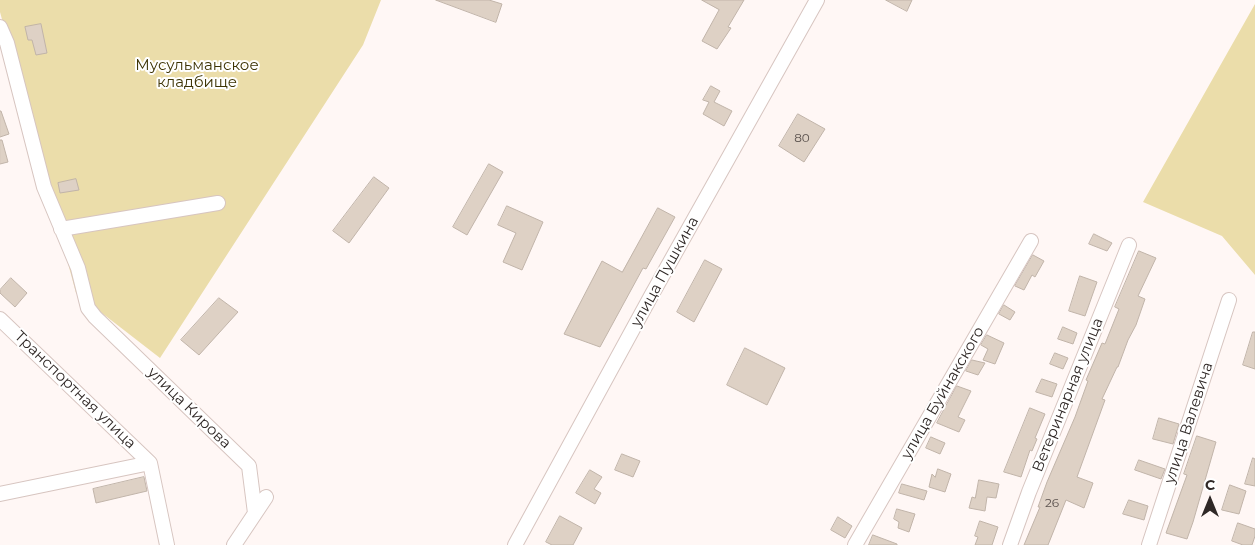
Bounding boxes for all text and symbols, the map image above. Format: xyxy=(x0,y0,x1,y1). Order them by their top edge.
park label: Мусульманское кладбище xyxy=(135,57,259,92)
house number: 80 xyxy=(794,131,810,145)
street label: улица Пушкина xyxy=(627,214,703,330)
street label: Ветеринарная улица xyxy=(1029,315,1107,475)
street label: улица Буйнакского xyxy=(898,323,988,463)
street label: Транспортная улица xyxy=(11,327,139,453)
street label: улица Валевича xyxy=(1161,360,1217,486)
street label: улица Кирова xyxy=(143,364,235,452)
north arrow xyxy=(1185,475,1235,525)
text: С xyxy=(1205,476,1215,494)
house number: 26 xyxy=(1045,496,1059,510)

